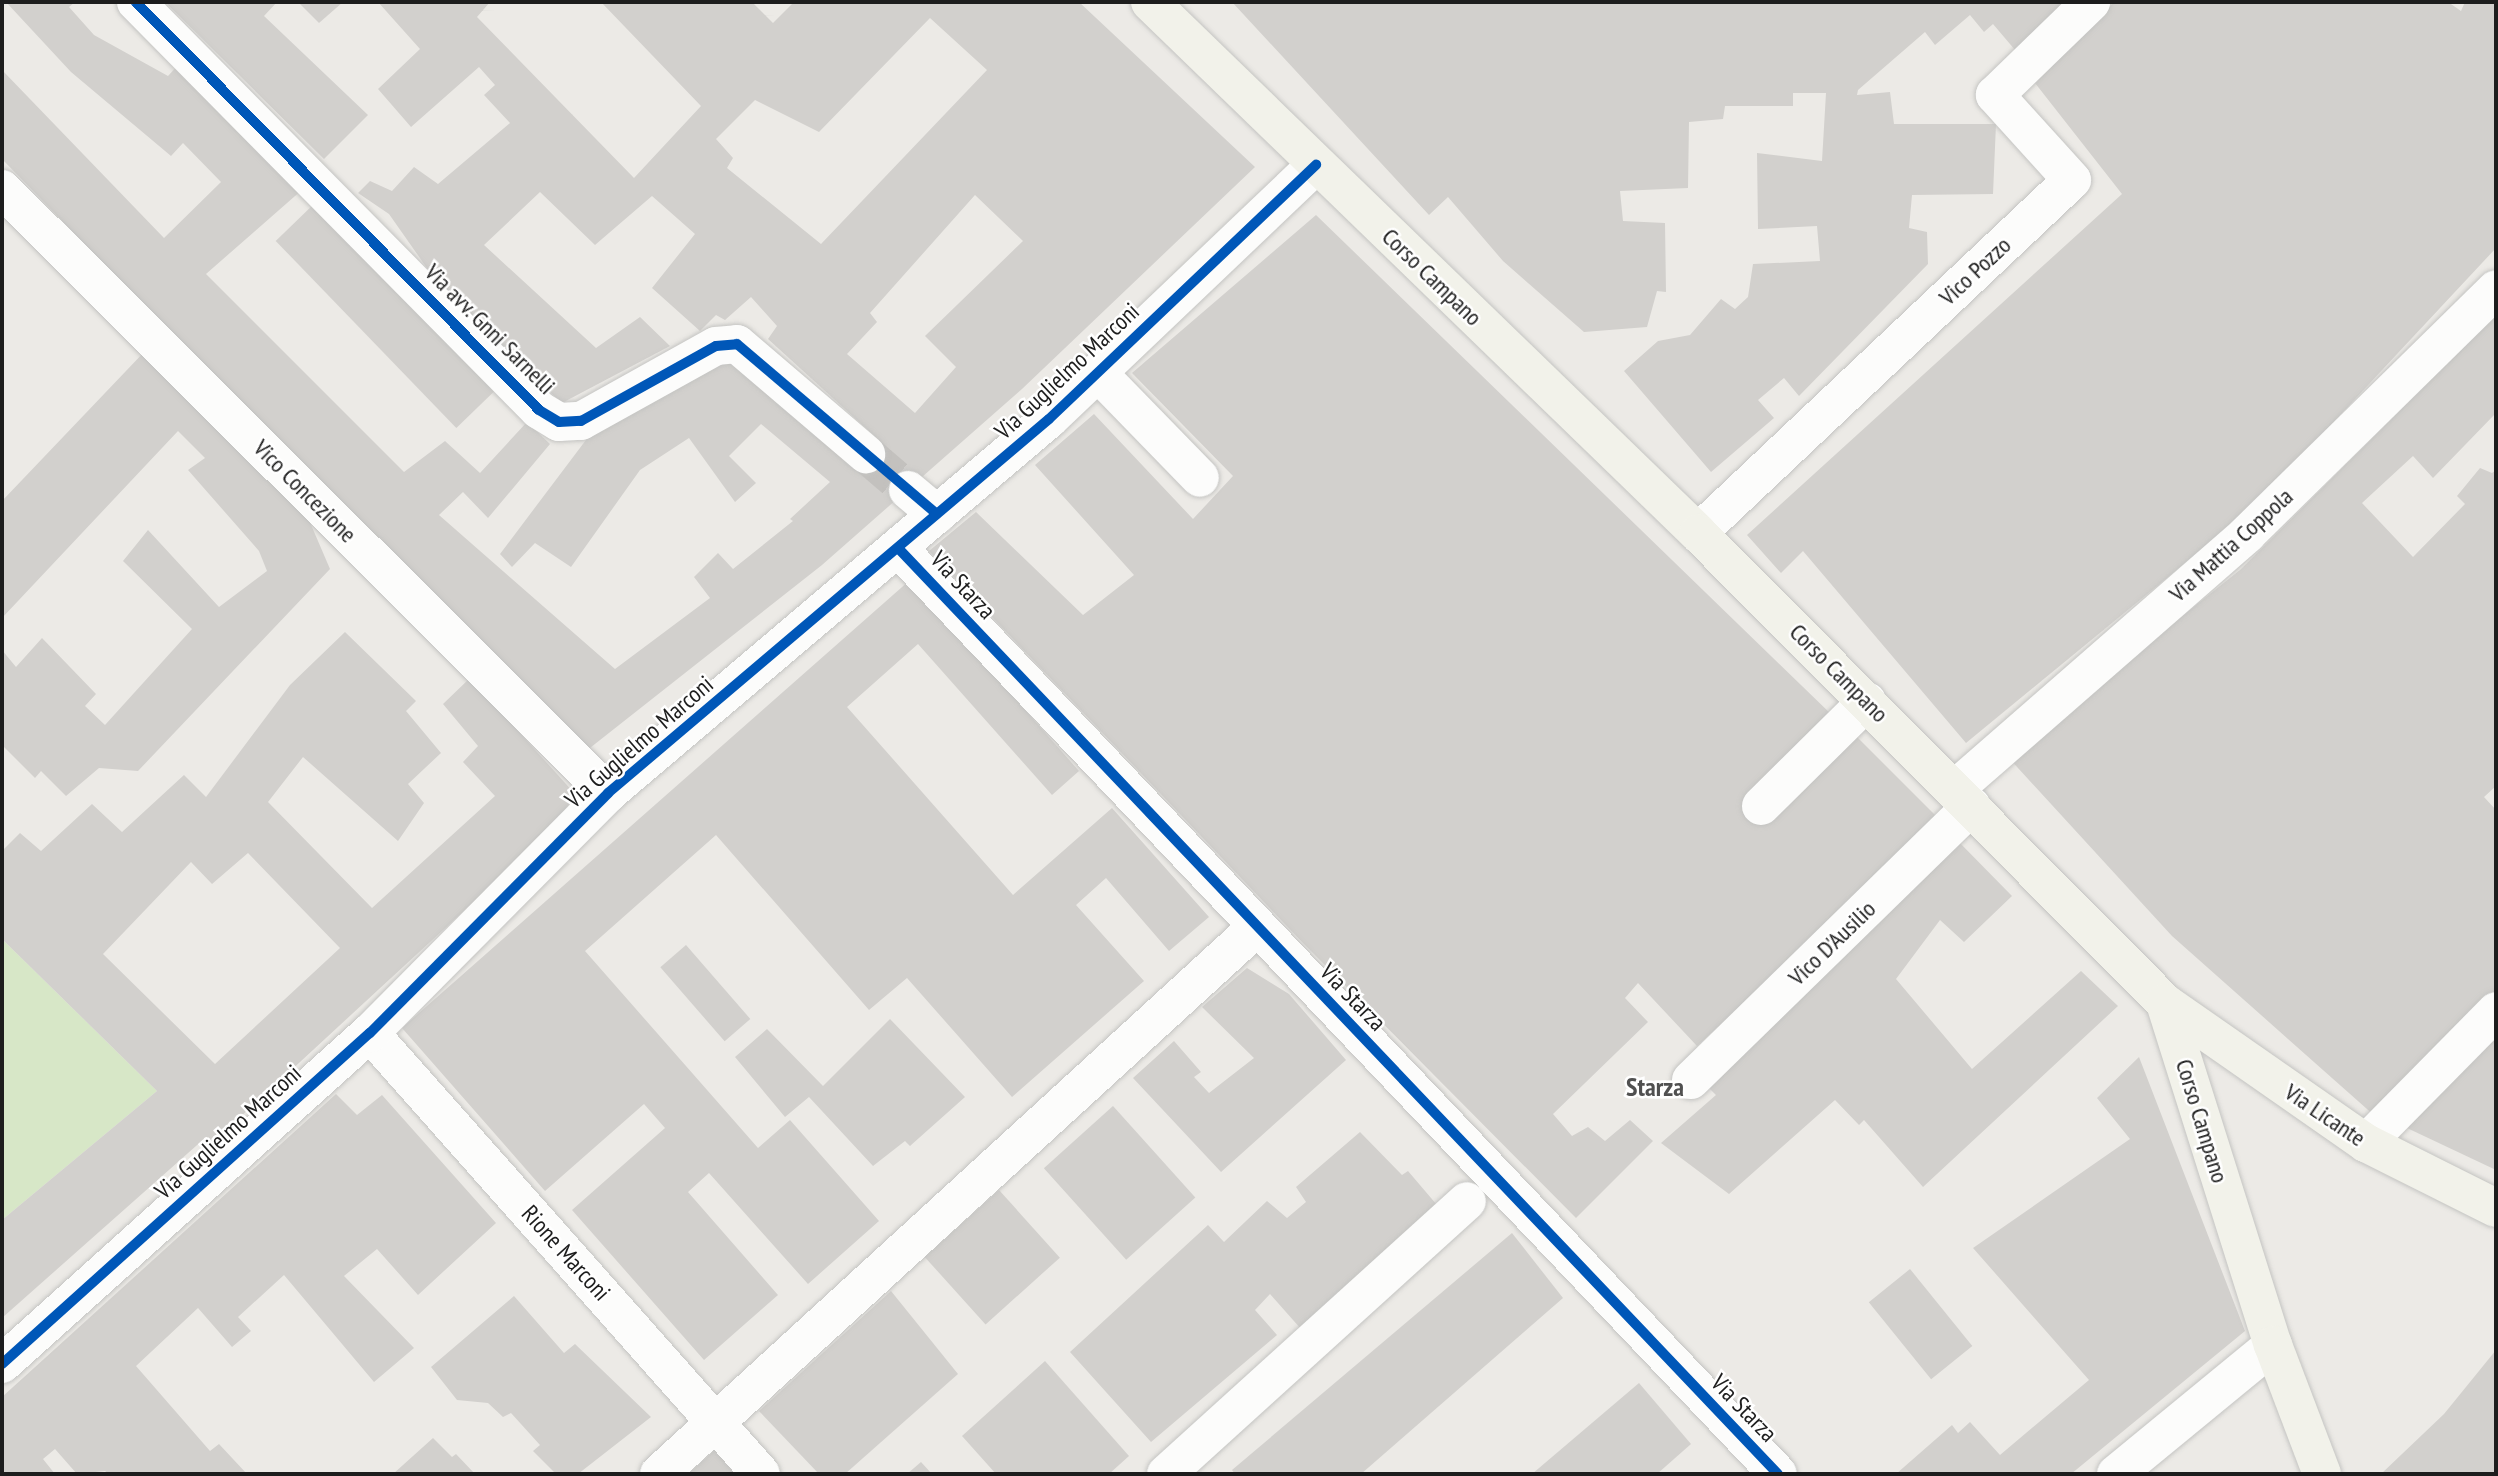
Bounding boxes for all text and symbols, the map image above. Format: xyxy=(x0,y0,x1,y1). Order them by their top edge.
street label: Corso Campano xyxy=(1376,222,1488,332)
street label: Vico Pozzo xyxy=(1933,231,2017,311)
street label: Via avv. Gnni Sarnelli xyxy=(418,257,562,401)
street label: Via Guglielmo Marconi xyxy=(989,297,1145,445)
street label: Vico Concezione xyxy=(248,434,362,548)
street label: Via Mattia Coppola xyxy=(2163,482,2299,608)
street label: Via Starza xyxy=(924,545,1002,625)
street label: Corso Campano xyxy=(1784,618,1894,728)
street label: Via Guglielmo Marconi xyxy=(559,670,719,814)
street label: Vico D'Ausilio xyxy=(1782,894,1882,992)
street label: Via Starza xyxy=(1314,957,1392,1037)
street label: Corso Campano xyxy=(2170,1056,2234,1186)
street label: Via Guglielmo Marconi xyxy=(149,1059,307,1205)
district label: Starza xyxy=(1626,1071,1684,1103)
street label: Via Licante xyxy=(2279,1078,2371,1152)
street label: Rione Marconi xyxy=(516,1199,616,1307)
street label: Via Starza xyxy=(1705,1368,1783,1448)

